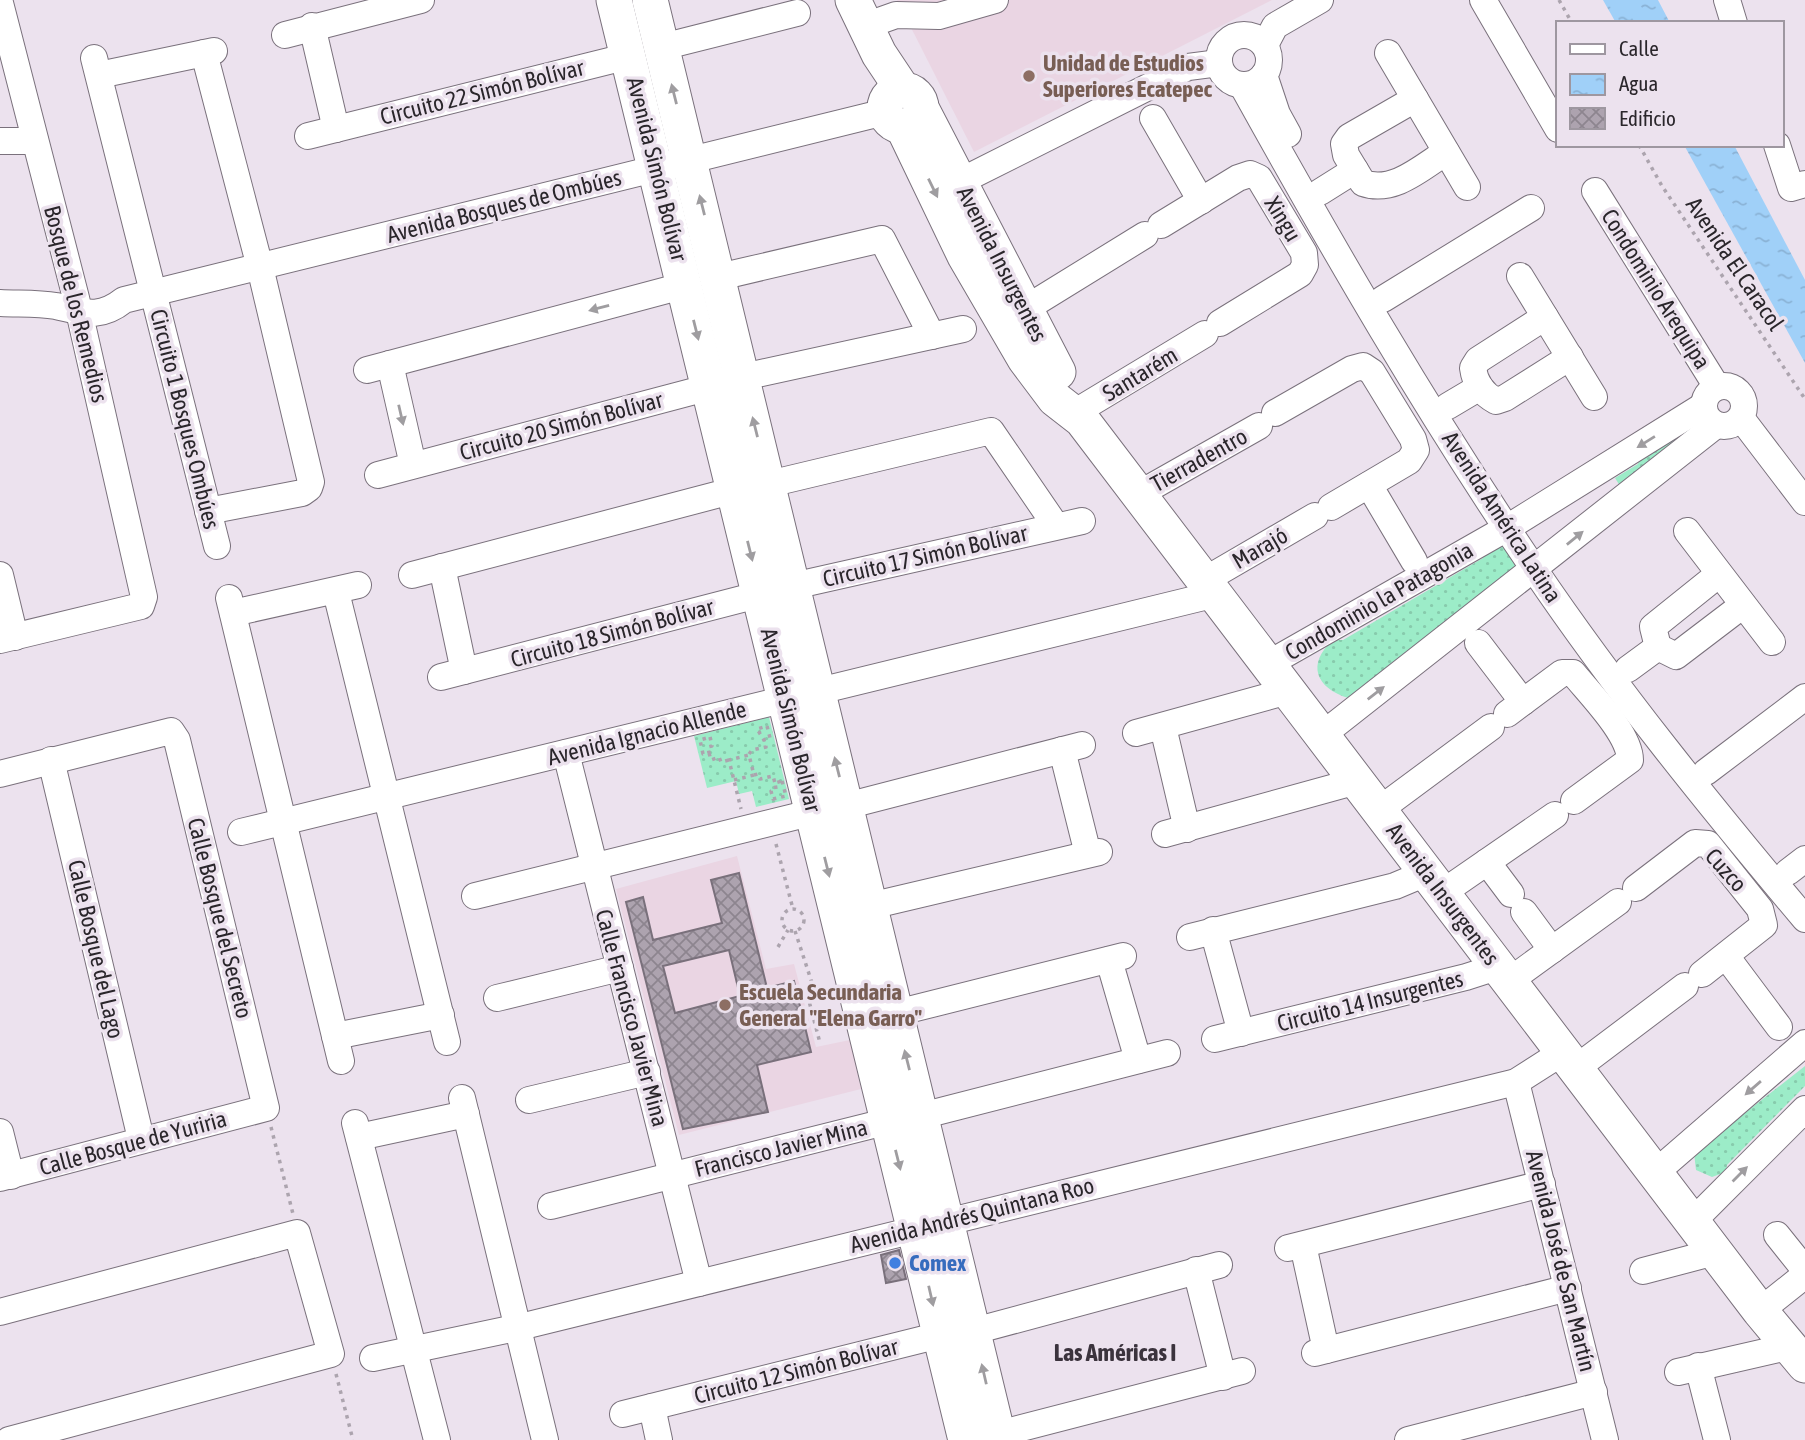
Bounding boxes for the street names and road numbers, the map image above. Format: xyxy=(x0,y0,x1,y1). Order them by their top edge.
street label: Circuito 22 Simón Bolívar xyxy=(377,54,588,130)
street label: Avenida Simón Bolívar xyxy=(622,74,693,265)
street label: Avenida Bosques de Ombúes xyxy=(384,164,624,248)
street label: Avenida Insurgentes xyxy=(952,182,1052,346)
street label: Xingu xyxy=(1260,192,1306,246)
street label: Avenida El Caracol xyxy=(1681,193,1789,335)
street label: Bosque de los Remedios xyxy=(39,203,113,405)
street label: Condominio Arequipa xyxy=(1596,204,1716,374)
street label: Circuito 1 Bosques Ombúes xyxy=(145,306,225,532)
street label: Santarém xyxy=(1098,342,1182,406)
street label: Circuito 20 Simón Bolívar xyxy=(457,386,666,466)
street label: Tierradentro xyxy=(1146,423,1252,497)
street label: Avenida América Latina xyxy=(1437,427,1567,607)
street label: Circuito 17 Simón Bolívar xyxy=(820,520,1031,592)
street label: Marajó xyxy=(1228,522,1292,574)
street label: Condominio la Patagonia xyxy=(1281,537,1477,665)
street label: Circuito 18 Simón Bolívar xyxy=(508,593,717,673)
street label: Avenida Simón Bolívar xyxy=(756,625,827,816)
street label: Avenida Ignacio Allende xyxy=(545,696,749,770)
street label: Calle Bosque del Secreto xyxy=(183,815,257,1021)
street label: Avenida Insurgentes xyxy=(1381,818,1505,970)
street label: Cuzco xyxy=(1700,843,1752,897)
street label: Calle Bosque del Lago xyxy=(63,857,129,1041)
street label: Calle Francisco Javier Mina xyxy=(590,907,674,1129)
street label: Circuito 14 Insurgentes xyxy=(1274,965,1466,1037)
street label: Calle Bosque de Yuriria xyxy=(37,1106,229,1180)
street label: Francisco Javier Mina xyxy=(692,1114,870,1182)
street label: Avenida José de San Martín xyxy=(1521,1148,1601,1374)
street label: Avenida Andrés Quintana Roo xyxy=(847,1172,1097,1258)
street label: Circuito 12 Simón Bolívar xyxy=(691,1333,902,1409)

